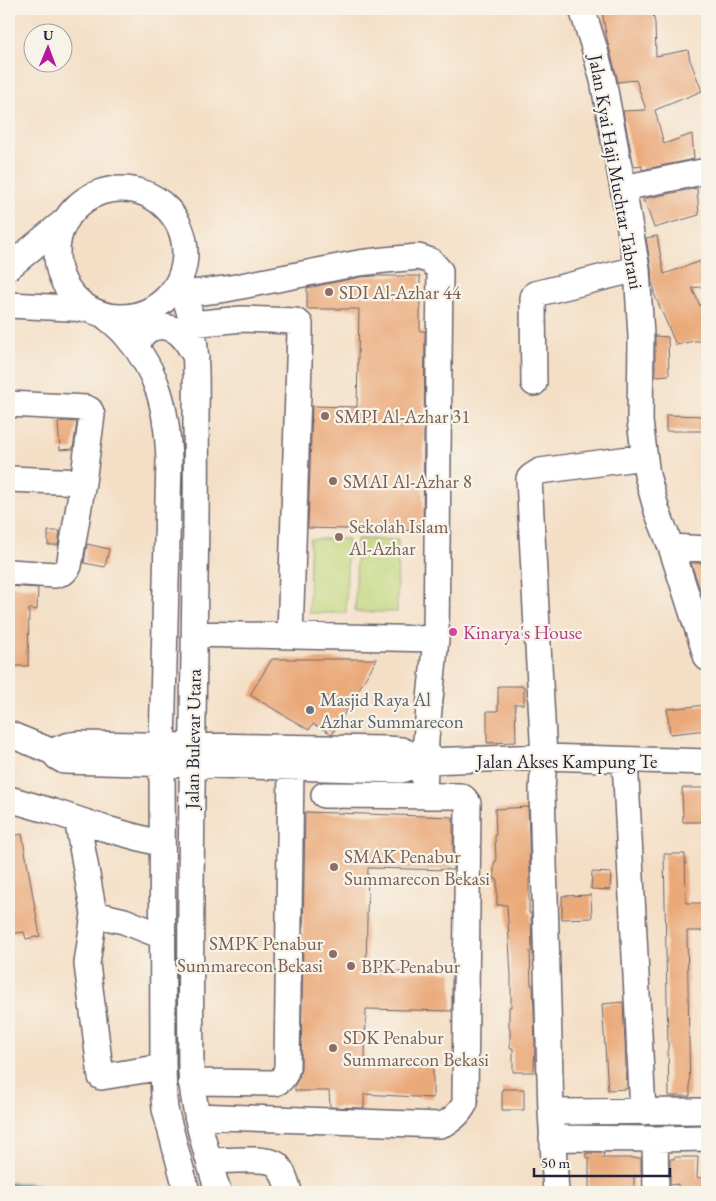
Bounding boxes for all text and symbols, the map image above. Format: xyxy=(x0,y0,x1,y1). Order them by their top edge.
north arrow xyxy=(22,22,72,72)
text: U xyxy=(43,26,54,44)
street label: Jalan Kyai Haji Muchtar Tabrani xyxy=(583,51,649,292)
place label: SDI Al-Azhar 44 xyxy=(339,280,462,305)
marker: SDI Al-Azhar 44 xyxy=(323,286,335,298)
place label: SMPI Al-Azhar 31 xyxy=(335,404,470,429)
marker: SMPI Al-Azhar 31 xyxy=(319,410,331,422)
place label: SMAI Al-Azhar 8 xyxy=(343,469,472,494)
marker: SMAI Al-Azhar 8 xyxy=(327,475,339,487)
place label: Sekolah Islam Al-Azhar xyxy=(348,514,449,561)
marker: Sekolah Islam Al-Azhar xyxy=(333,531,345,543)
place label: Kinarya's House xyxy=(463,620,582,645)
marker: Kinarya's House xyxy=(447,626,459,638)
street label: Jalan Bulevar Utara xyxy=(179,668,207,811)
place label: Masjid Raya Al Azhar Summarecon xyxy=(319,687,464,734)
marker: Masjid Raya Al Azhar Summarecon xyxy=(304,704,316,716)
street label: Jalan Akses Kampung Te xyxy=(475,749,657,774)
place label: SMAK Penabur Summarecon Bekasi xyxy=(344,844,490,891)
marker: SMAK Penabur Summarecon Bekasi xyxy=(328,861,340,873)
place label: SMPK Penabur Summarecon Bekasi xyxy=(177,931,324,978)
marker: SMPK Penabur Summarecon Bekasi xyxy=(327,948,339,960)
place label: BPK Penabur xyxy=(361,954,461,979)
marker: BPK Penabur xyxy=(345,960,357,972)
place label: SDK Penabur Summarecon Bekasi xyxy=(343,1025,489,1072)
marker: SDK Penabur Summarecon Bekasi xyxy=(327,1042,339,1054)
scale bar xyxy=(534,1146,670,1178)
text: 50 m xyxy=(541,1153,570,1172)

